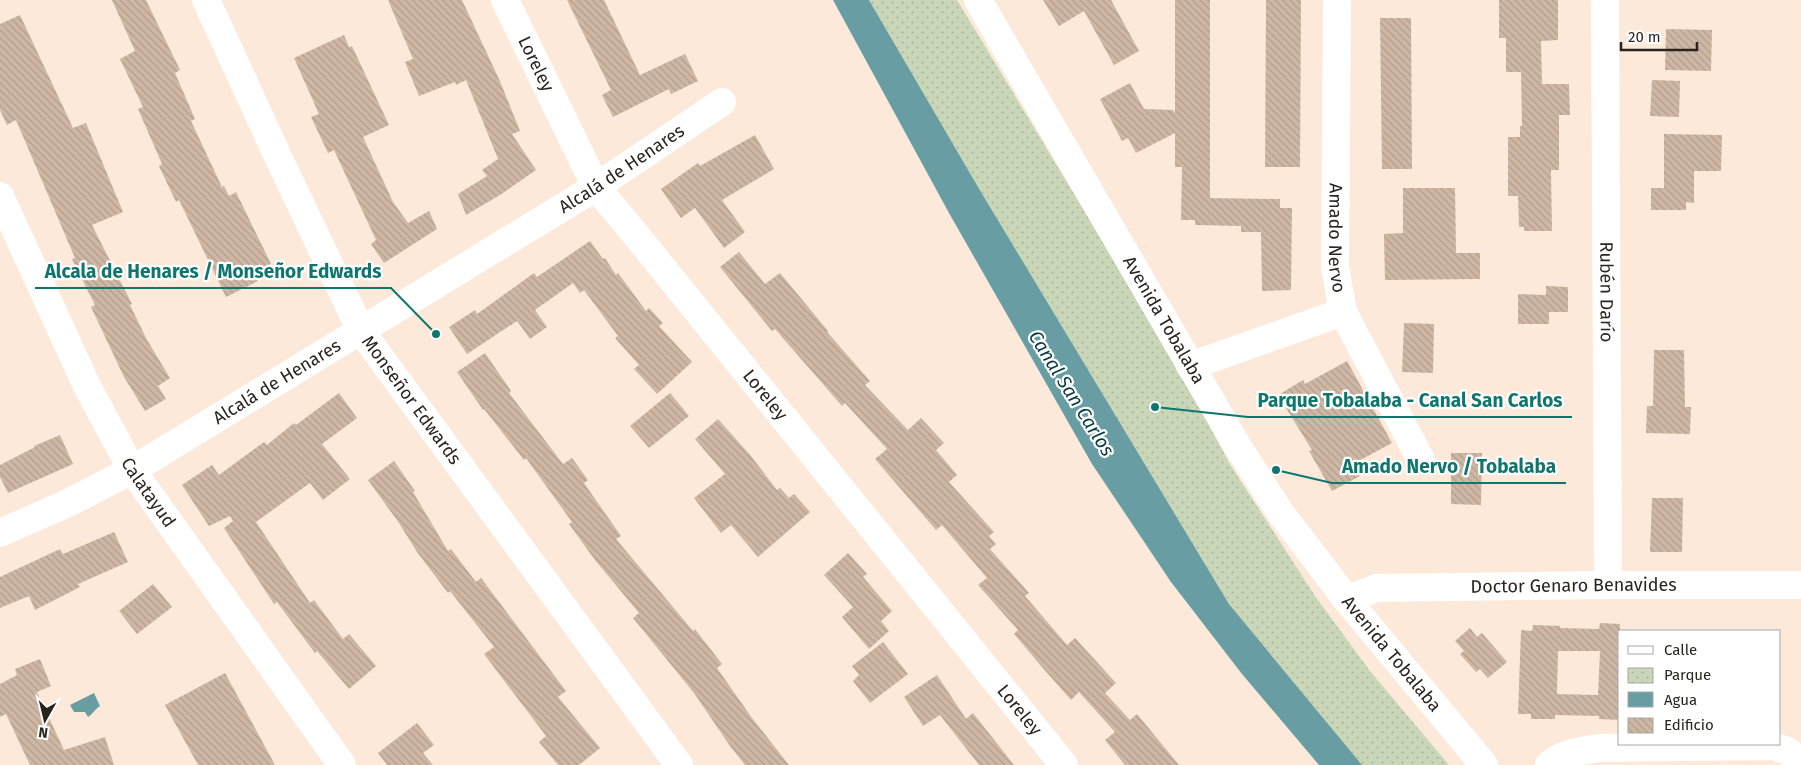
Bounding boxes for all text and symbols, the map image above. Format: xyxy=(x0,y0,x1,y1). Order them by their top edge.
scale bar xyxy=(1621,20,1697,52)
text: 20 m xyxy=(1628,28,1661,46)
street label: Loreley xyxy=(513,32,559,95)
street label: Alcalá de Henares xyxy=(555,120,688,218)
street label: Amado Nervo xyxy=(1324,183,1350,295)
street label: Rubén Darío xyxy=(1595,241,1618,343)
street label: Avenida Tobalaba xyxy=(1118,252,1210,388)
callout: Alcala de Henares / Monseñor Edwards xyxy=(35,254,391,288)
text: Alcala de Henares / Monseñor Edwards xyxy=(44,260,381,283)
water label: Canal San Carlos xyxy=(1024,326,1119,460)
street label: Monseñor Edwards xyxy=(357,331,466,469)
street label: Alcalá de Henares xyxy=(209,334,345,429)
street label: Loreley xyxy=(738,365,792,425)
callout: Parque Tobalaba - Canal San Carlos xyxy=(1248,383,1572,417)
text: Parque Tobalaba - Canal San Carlos xyxy=(1258,389,1562,412)
callout: Amado Nervo / Tobalaba xyxy=(1332,449,1566,483)
street label: Calatayud xyxy=(116,454,180,532)
text: Amado Nervo / Tobalaba xyxy=(1341,455,1556,478)
street label: Doctor Genaro Benavides xyxy=(1470,574,1677,598)
street label: Avenida Tobalaba xyxy=(1337,591,1446,716)
legend xyxy=(1618,630,1781,745)
text: Calle xyxy=(1664,641,1697,659)
text: Parque xyxy=(1664,666,1711,684)
street label: Loreley xyxy=(992,680,1047,740)
text: Agua xyxy=(1664,691,1697,709)
north arrow xyxy=(20,695,70,745)
text: Edificio xyxy=(1664,716,1714,734)
text: N xyxy=(37,723,49,741)

